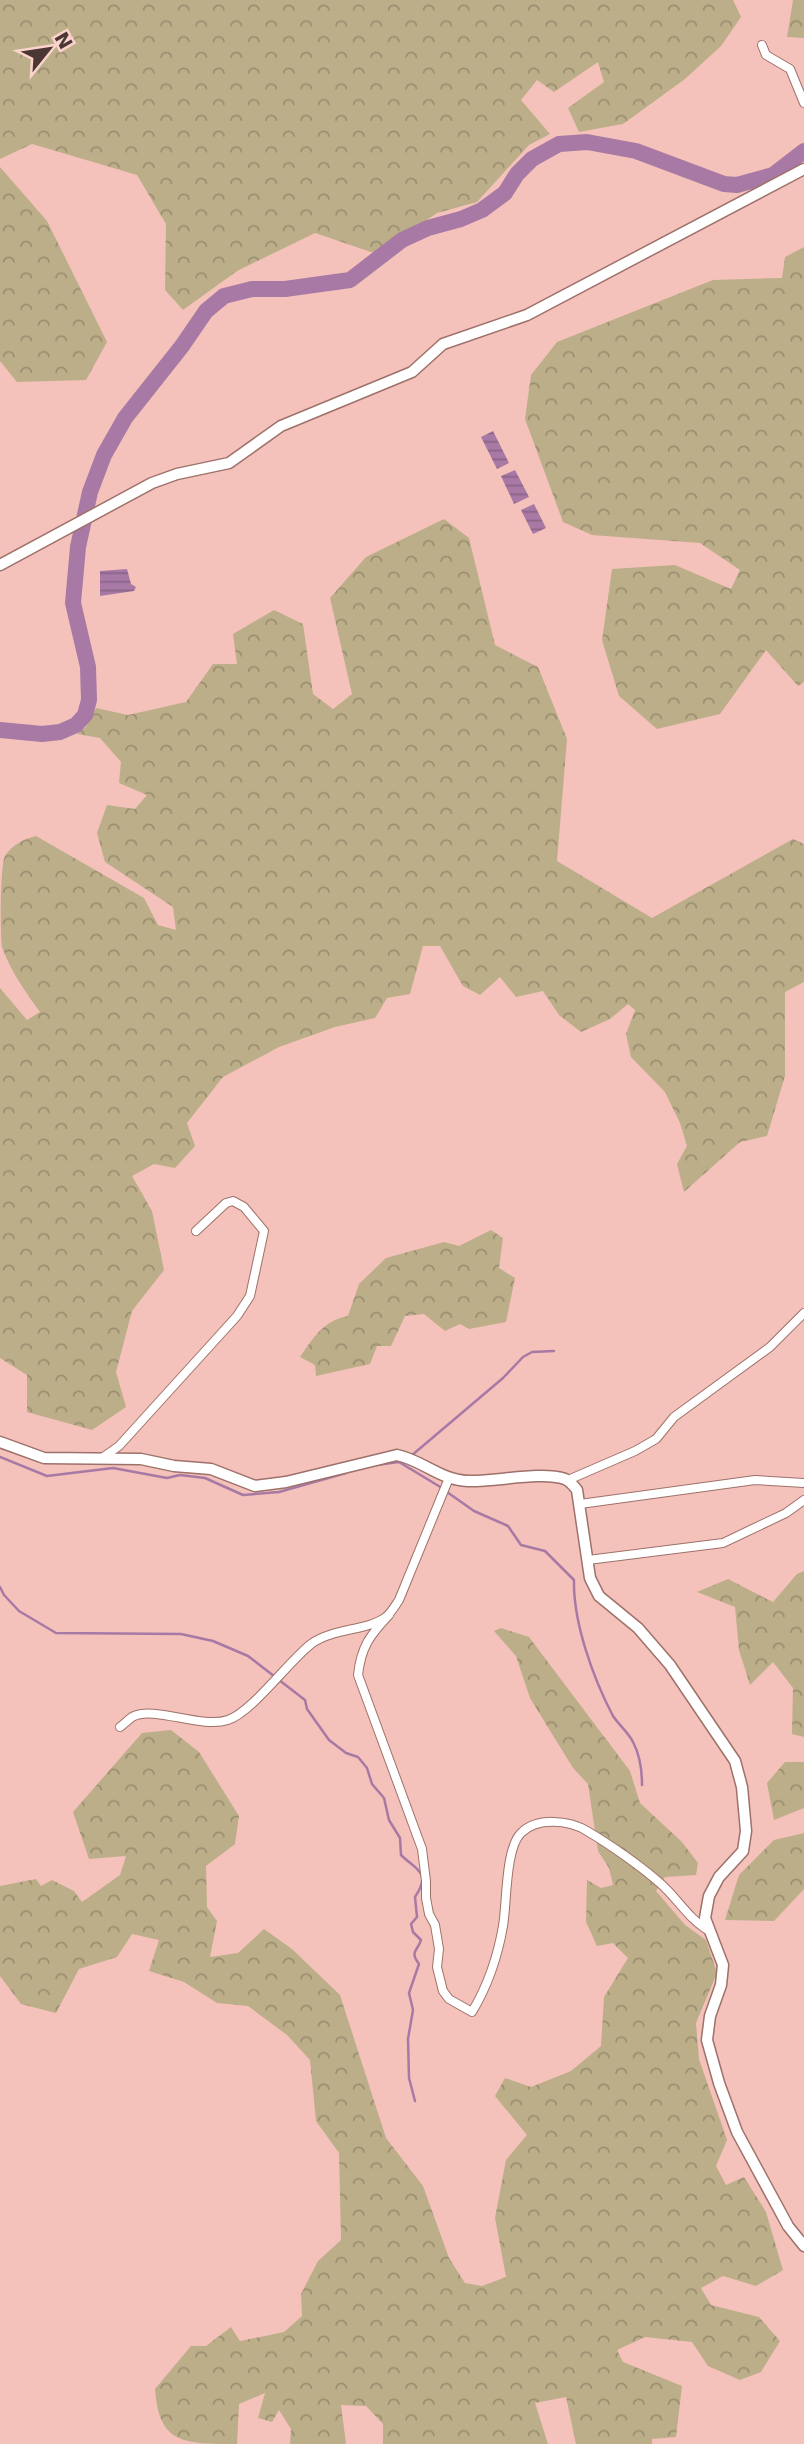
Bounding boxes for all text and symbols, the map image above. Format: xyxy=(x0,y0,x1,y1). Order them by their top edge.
north arrow xyxy=(14,14,84,84)
text: N xyxy=(50,28,77,53)

